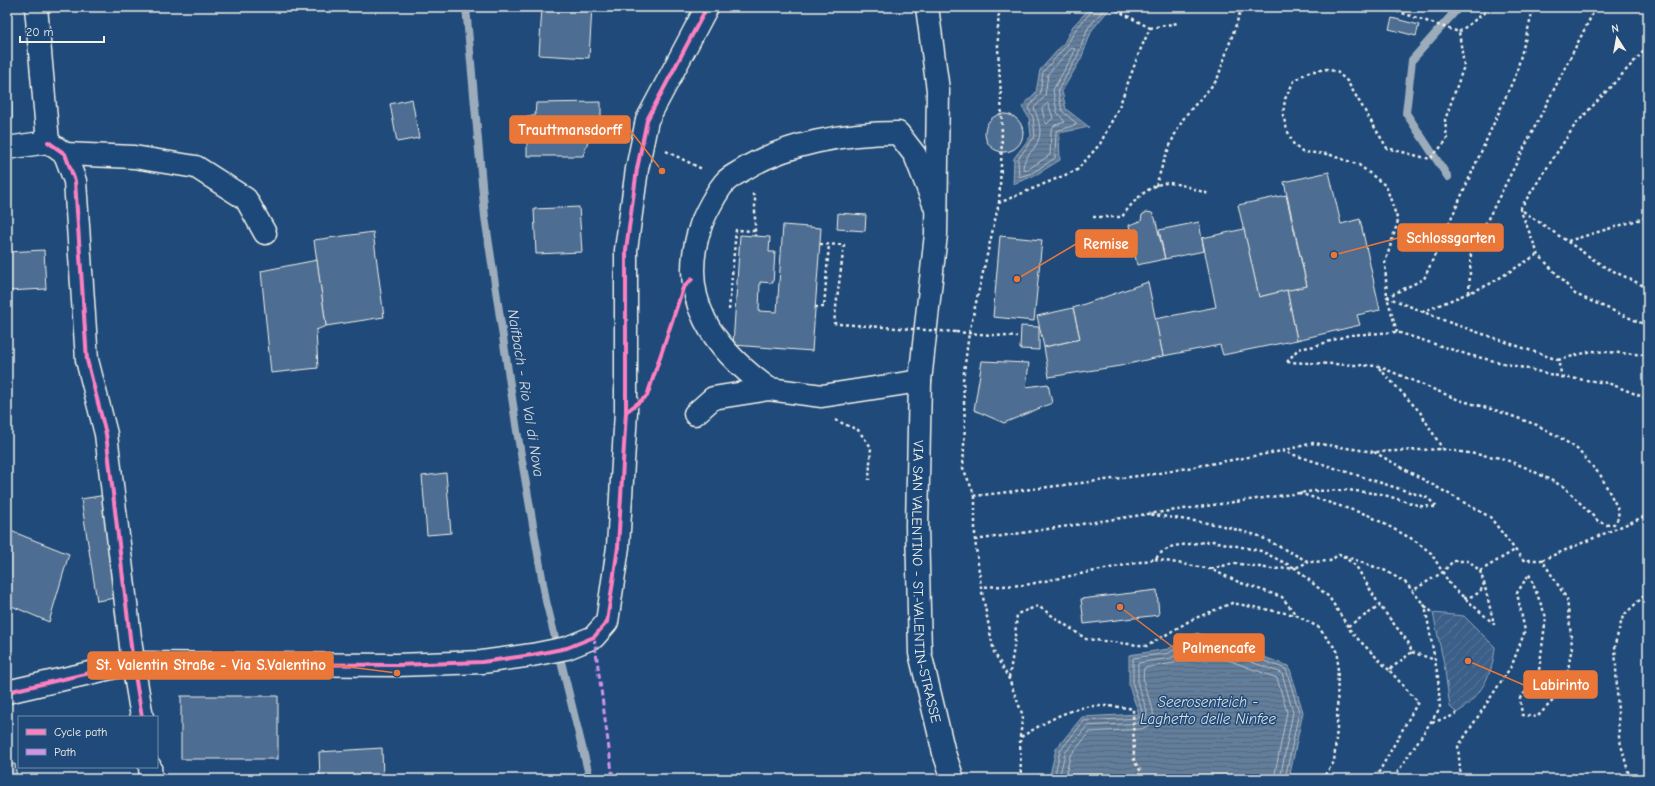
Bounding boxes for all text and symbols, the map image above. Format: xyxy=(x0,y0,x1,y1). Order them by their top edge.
scale bar xyxy=(20,18,104,44)
north arrow xyxy=(1597,18,1637,58)
text: N xyxy=(1610,22,1620,36)
text: 20 m xyxy=(26,25,54,39)
callout: Trauttmansdorff xyxy=(510,116,630,143)
text: Trauttmansdorff xyxy=(518,121,623,139)
callout: Schlossgarten xyxy=(1398,224,1503,251)
text: Schlossgarten xyxy=(1406,229,1496,247)
callout: Remise xyxy=(1076,230,1137,257)
text: Remise xyxy=(1083,235,1129,253)
water label: Naifbach - Rio Val di Nova xyxy=(504,308,548,478)
street label: VIA SAN VALENTINO - ST.-VALENTIN-STRASSE xyxy=(908,440,944,725)
callout: Palmencafe xyxy=(1174,634,1264,661)
text: Palmencafe xyxy=(1182,639,1256,657)
callout: St. Valentin Straße - Via S.Valentino xyxy=(88,652,333,679)
text: St. Valentin Straße - Via S.Valentino xyxy=(96,656,326,674)
callout: Labirinto xyxy=(1524,671,1597,698)
text: Labirinto xyxy=(1533,676,1590,694)
water label: Seerosenteich - Laghetto delle Ninfee xyxy=(1140,693,1276,728)
legend xyxy=(18,716,158,768)
text: Cycle path xyxy=(54,725,107,739)
text: Path xyxy=(54,745,76,759)

